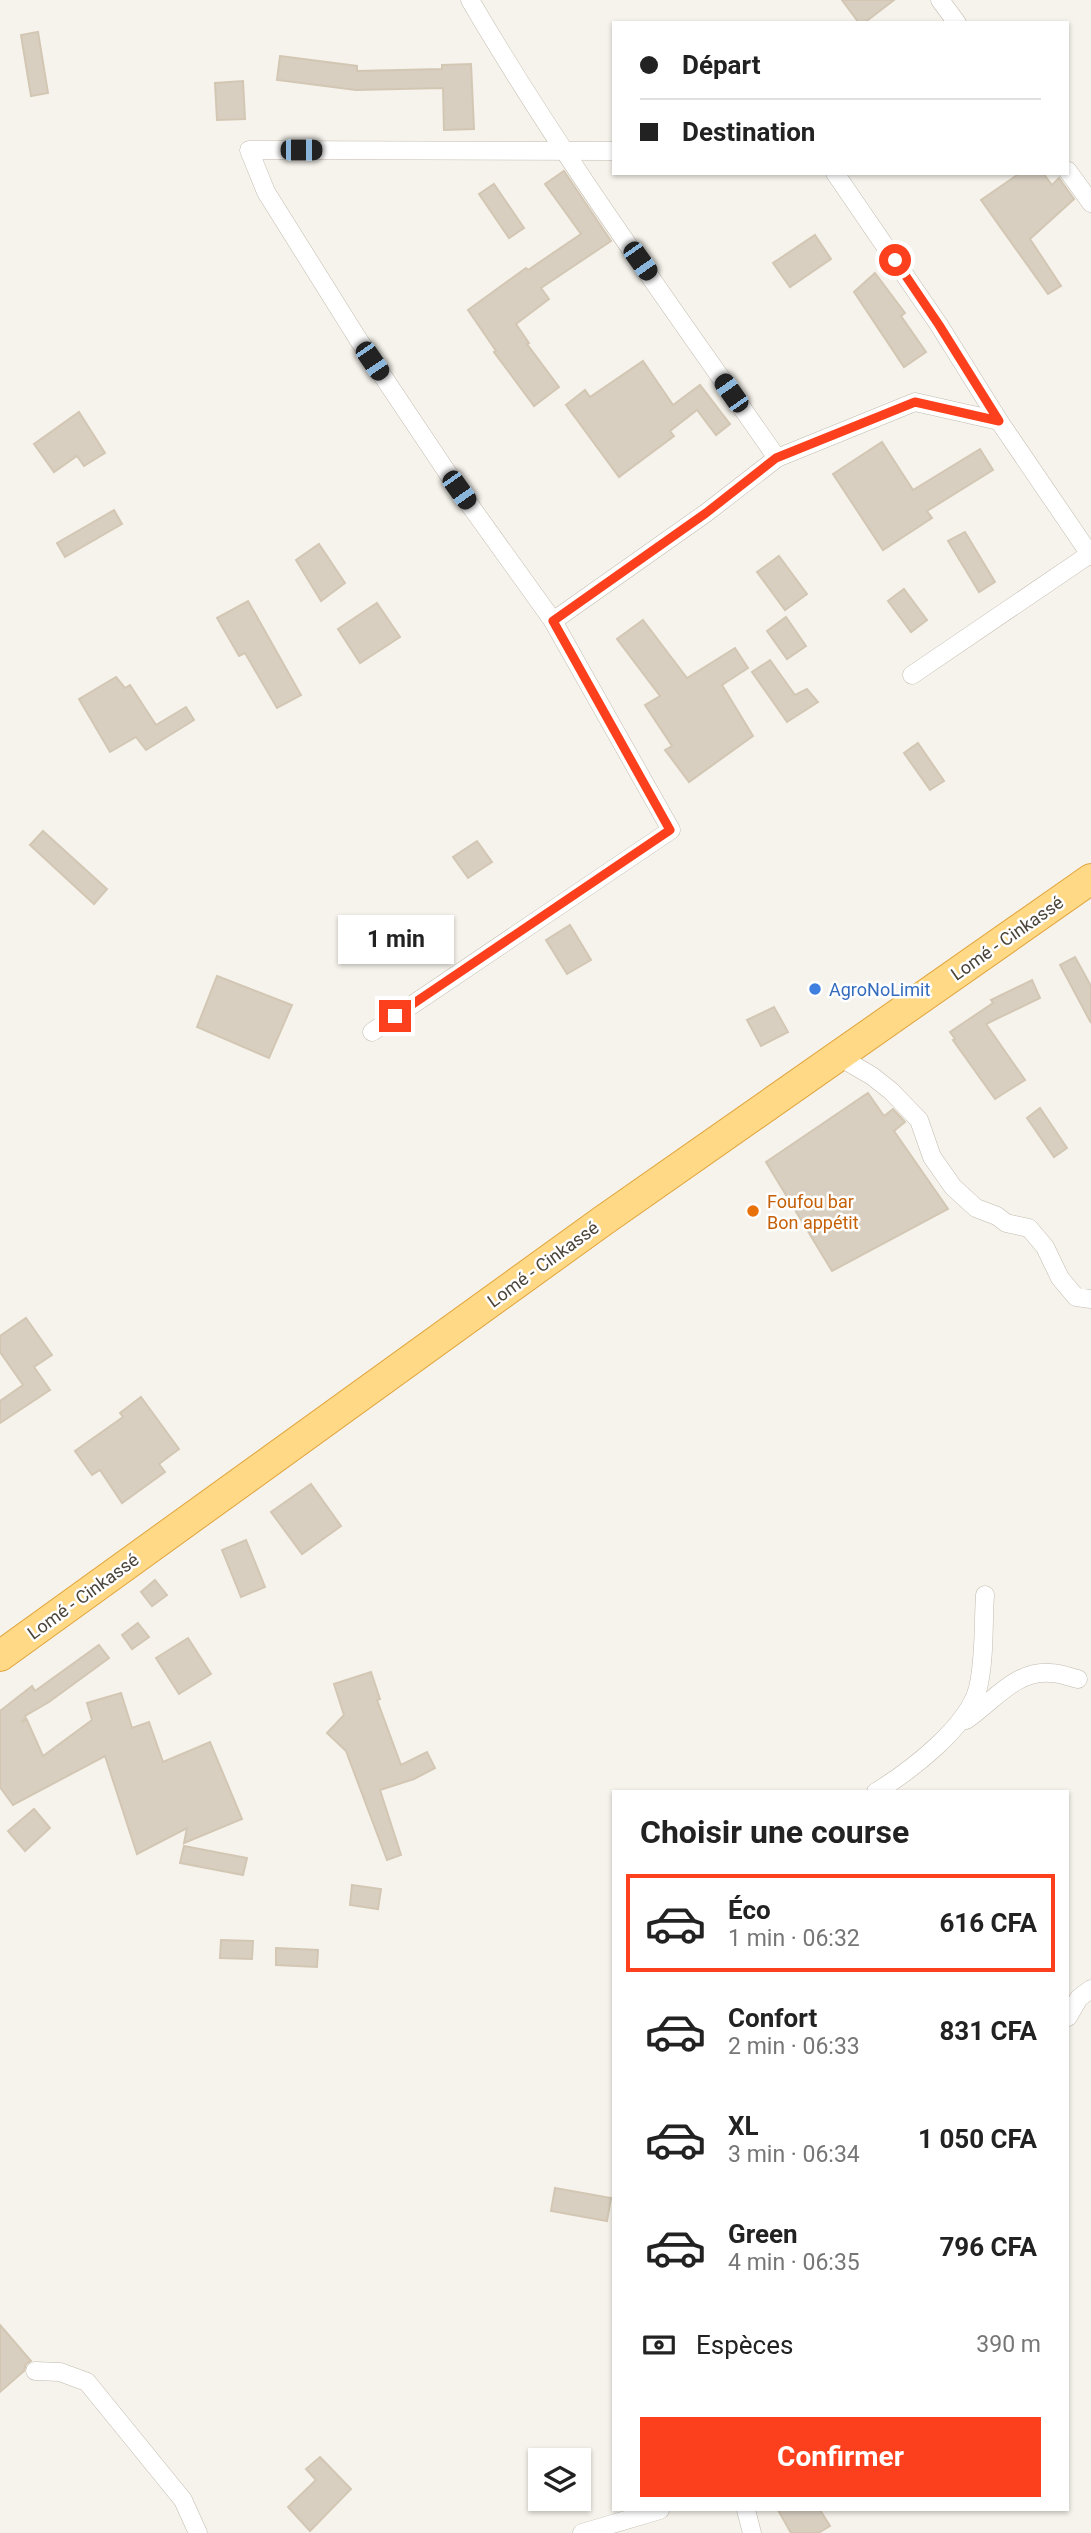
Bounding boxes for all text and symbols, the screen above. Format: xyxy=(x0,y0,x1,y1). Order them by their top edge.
text: Départ xyxy=(682,50,760,80)
text: Destination xyxy=(682,117,815,147)
car xyxy=(281,140,323,161)
car xyxy=(620,238,661,284)
route start xyxy=(879,244,911,276)
car xyxy=(352,338,393,384)
car xyxy=(711,370,752,416)
car xyxy=(439,467,480,513)
street label: Lomé - Cinkassé xyxy=(947,891,1067,985)
callout: 1 min xyxy=(337,914,453,964)
text: 1 min xyxy=(367,926,425,953)
place label: AgroNoLimit xyxy=(829,979,930,1000)
marker: AgroNoLimit xyxy=(807,981,823,997)
route end xyxy=(379,1000,411,1032)
place label: Foufou bar Bon appétit xyxy=(767,1191,859,1233)
marker: Foufou bar Bon appétit xyxy=(745,1203,761,1219)
street label: Lomé - Cinkassé xyxy=(483,1217,603,1311)
street label: Lomé - Cinkassé xyxy=(23,1549,143,1643)
text: Choisir une course xyxy=(640,1813,909,1851)
icon: car xyxy=(644,1892,707,1955)
text: Éco xyxy=(728,1895,771,1925)
text: 616 CFA xyxy=(939,1908,1037,1938)
text: 1 min · 06:32 xyxy=(728,1925,860,1952)
icon: car xyxy=(644,2000,707,2063)
text: Confort xyxy=(728,2003,817,2033)
text: 831 CFA xyxy=(939,2016,1037,2046)
text: 2 min · 06:33 xyxy=(728,2033,860,2060)
icon: car xyxy=(644,2108,707,2171)
text: XL xyxy=(728,2111,759,2141)
text: 1 050 CFA xyxy=(918,2124,1037,2154)
text: 3 min · 06:34 xyxy=(728,2141,860,2168)
icon: car xyxy=(644,2216,707,2279)
text: Green xyxy=(728,2219,798,2249)
text: 796 CFA xyxy=(939,2232,1037,2262)
text: 4 min · 06:35 xyxy=(728,2249,860,2276)
icon: cash xyxy=(640,2326,678,2364)
text: Espèces xyxy=(696,2330,793,2360)
text: 390 m xyxy=(976,2331,1041,2358)
button: Confirmer xyxy=(640,2417,1041,2497)
map controls xyxy=(528,2448,591,2511)
button: layers xyxy=(528,2448,591,2511)

